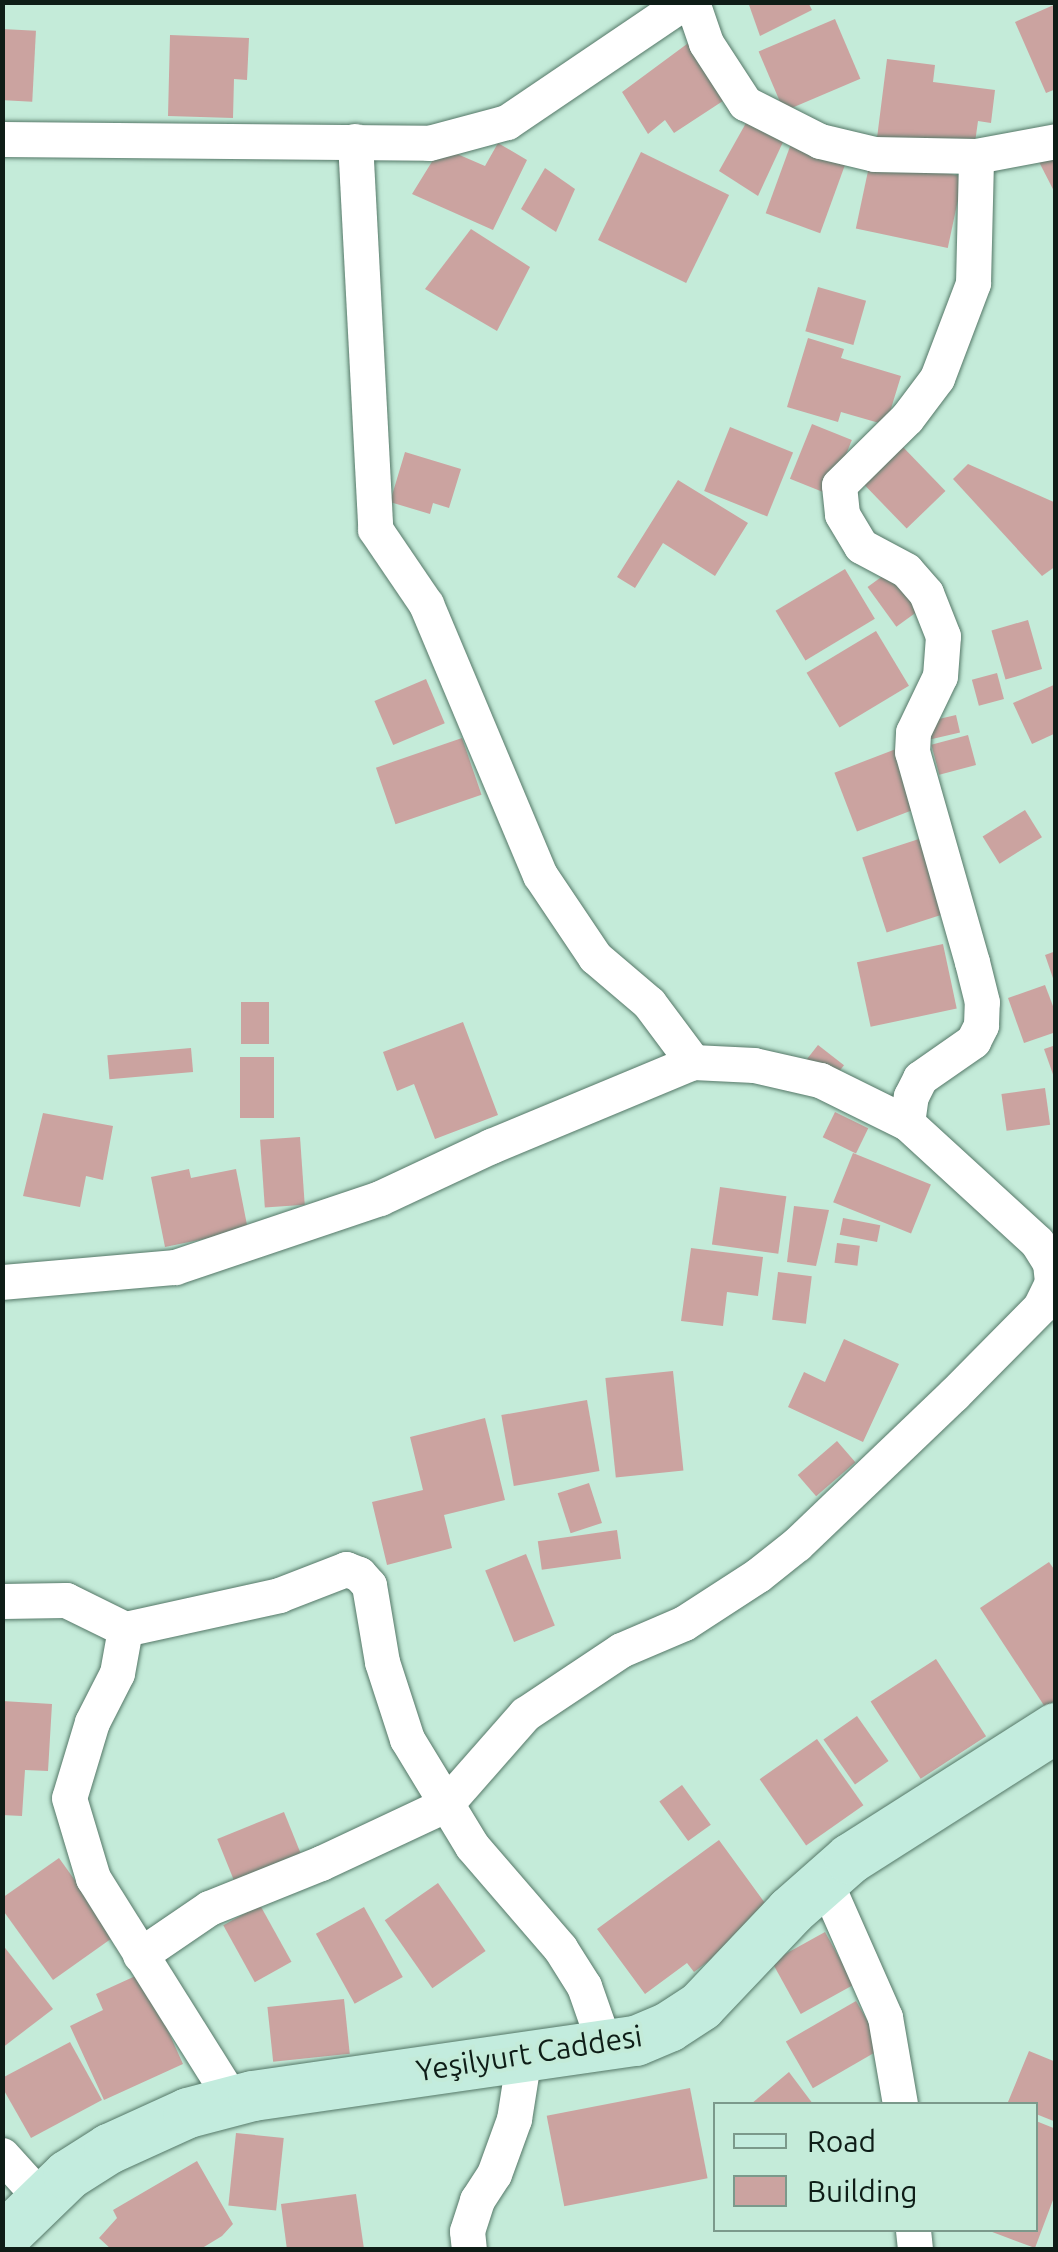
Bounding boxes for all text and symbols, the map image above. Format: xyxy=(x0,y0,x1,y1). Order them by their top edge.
street label: Yeşilyurt Caddesi xyxy=(413,2017,645,2089)
legend xyxy=(713,2102,1038,2232)
text: Road xyxy=(807,2124,876,2158)
text: Building xyxy=(807,2174,918,2208)

